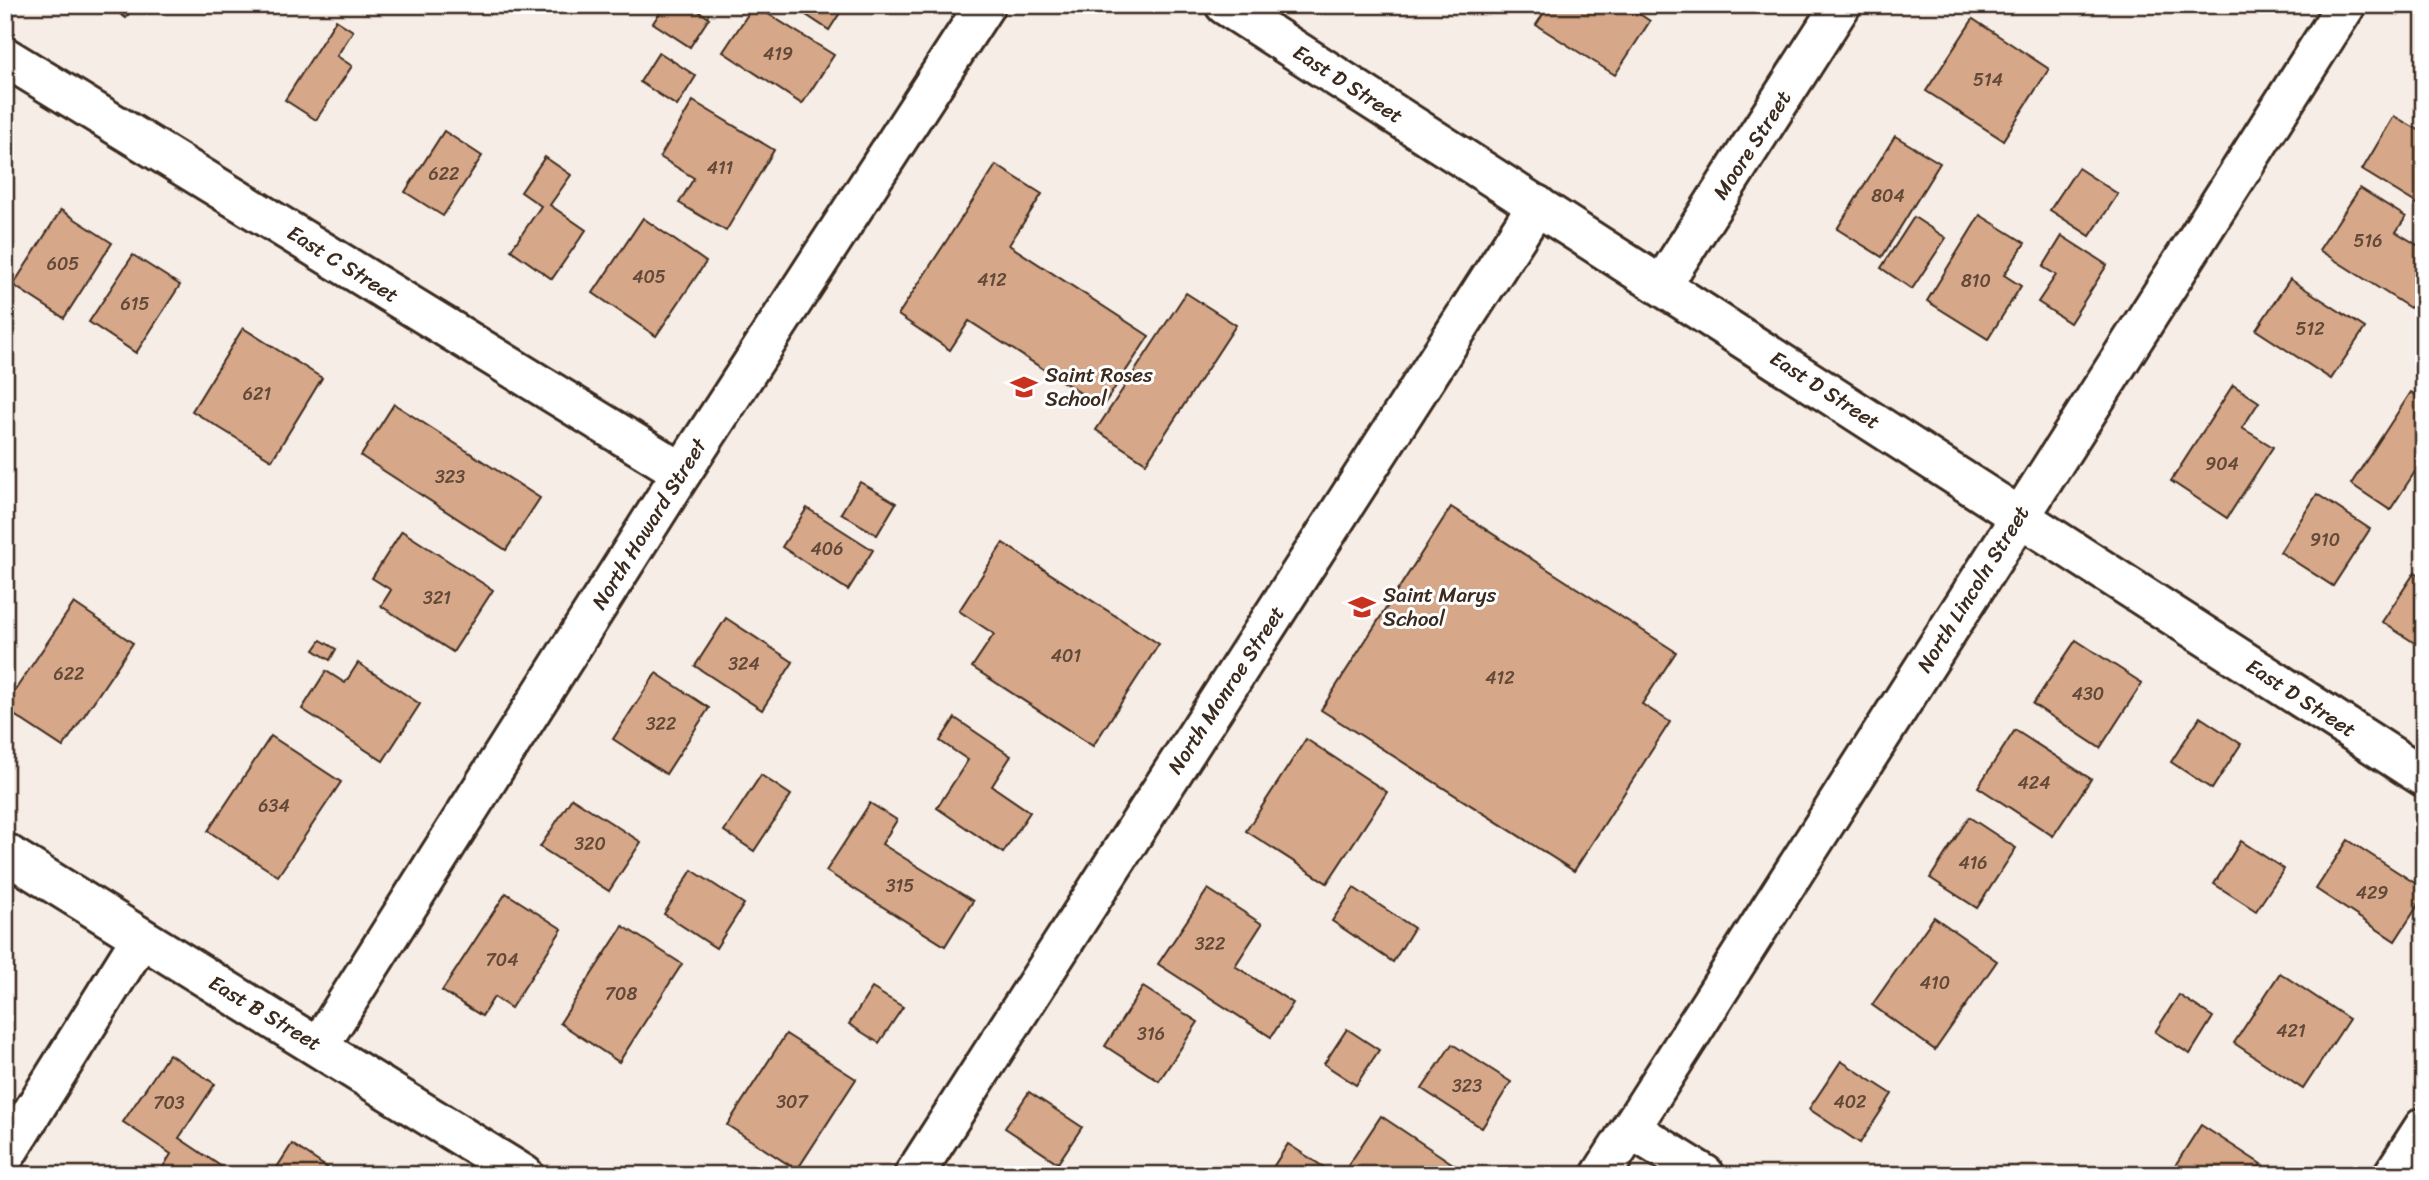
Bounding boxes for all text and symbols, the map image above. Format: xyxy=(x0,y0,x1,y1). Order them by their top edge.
street label: East D Street xyxy=(1285,34,1411,134)
house number: 419 xyxy=(763,38,793,70)
house number: 514 xyxy=(1973,64,2003,96)
street label: Moore Street xyxy=(1702,82,1802,208)
house number: 411 xyxy=(707,152,734,184)
house number: 622 xyxy=(429,158,460,190)
house number: 804 xyxy=(1871,180,1905,212)
street label: East C Street xyxy=(279,214,407,314)
house number: 516 xyxy=(2354,225,2382,257)
house number: 605 xyxy=(47,248,79,280)
house number: 405 xyxy=(632,261,666,293)
house number: 412 xyxy=(977,264,1007,296)
house number: 810 xyxy=(1961,265,1991,297)
house number: 615 xyxy=(121,288,149,320)
house number: 512 xyxy=(2295,313,2325,345)
street label: East D Street xyxy=(1762,340,1888,440)
place label: Saint Roses School xyxy=(1045,356,1153,418)
school or university icon: Saint Roses School xyxy=(1009,372,1039,402)
house number: 621 xyxy=(243,378,271,410)
street label: North Howard Street xyxy=(581,429,718,617)
house number: 904 xyxy=(2205,448,2239,480)
house number: 323 xyxy=(435,461,465,493)
street label: North Lincoln Street xyxy=(1906,498,2040,680)
house number: 910 xyxy=(2310,524,2340,556)
house number: 406 xyxy=(811,533,843,565)
place label: Saint Marys School xyxy=(1383,576,1496,638)
house number: 321 xyxy=(423,582,451,614)
school or university icon: Saint Marys School xyxy=(1347,592,1377,622)
street label: North Monroe Street xyxy=(1157,598,1295,782)
house number: 401 xyxy=(1051,640,1081,672)
house number: 324 xyxy=(728,648,760,680)
street label: East D Street xyxy=(2238,648,2364,748)
house number: 622 xyxy=(54,658,85,690)
house number: 412 xyxy=(1485,662,1515,694)
house number: 430 xyxy=(2072,678,2104,710)
house number: 322 xyxy=(646,708,676,740)
house number: 424 xyxy=(2018,767,2050,799)
house number: 634 xyxy=(258,790,290,822)
house number: 320 xyxy=(574,828,606,860)
house number: 416 xyxy=(1958,847,1988,879)
house number: 315 xyxy=(886,870,914,902)
house number: 429 xyxy=(2356,877,2388,909)
house number: 322 xyxy=(1195,928,1225,960)
house number: 704 xyxy=(486,944,518,976)
street label: East B Street xyxy=(201,964,329,1062)
house number: 410 xyxy=(1920,967,1950,999)
house number: 708 xyxy=(605,978,637,1010)
house number: 421 xyxy=(2276,1015,2306,1047)
house number: 316 xyxy=(1137,1018,1165,1050)
house number: 323 xyxy=(1452,1070,1482,1102)
house number: 307 xyxy=(776,1086,809,1118)
house number: 402 xyxy=(1833,1086,1867,1118)
house number: 703 xyxy=(153,1087,185,1119)

